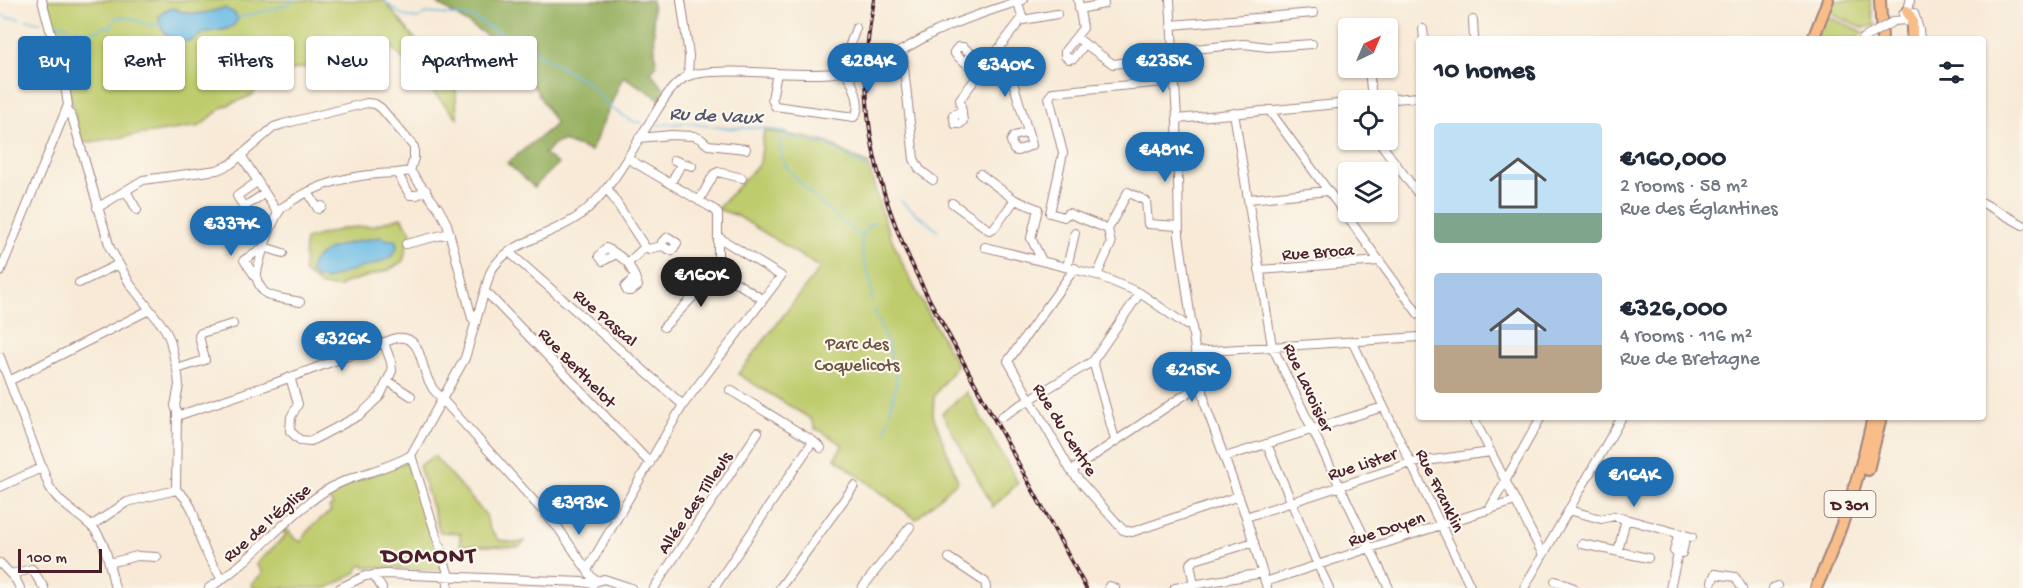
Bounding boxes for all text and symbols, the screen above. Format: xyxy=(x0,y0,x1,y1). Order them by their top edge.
north arrow xyxy=(1338,18,1398,78)
map controls xyxy=(1338,18,1398,222)
chip: Buy xyxy=(18,36,91,90)
chip: Rent xyxy=(103,36,185,90)
chip: Filters xyxy=(197,36,294,90)
chip: New xyxy=(306,36,389,90)
chip: Apartment xyxy=(401,36,537,90)
pin: €284K xyxy=(826,43,910,94)
pin: €235K xyxy=(1121,43,1205,94)
pin: €340K xyxy=(963,47,1047,98)
text: €284K xyxy=(841,51,895,74)
text: €235K xyxy=(1136,51,1190,74)
text: €340K xyxy=(978,55,1032,78)
icon: filters xyxy=(1935,56,1968,89)
text: 10 homes xyxy=(1434,57,1534,88)
button: locate xyxy=(1338,90,1398,150)
water label: Ru de Vaux xyxy=(669,104,766,132)
pin: €481K xyxy=(1123,132,1207,183)
text: €481K xyxy=(1139,140,1191,163)
text: €160,000 xyxy=(1620,145,1726,176)
icon: home xyxy=(1482,147,1554,219)
button: layers xyxy=(1338,162,1398,222)
text: 2 rooms · 58 m² xyxy=(1620,176,1748,199)
text: Rue des Églantines xyxy=(1620,199,1778,222)
pin: €337K xyxy=(189,206,273,257)
text: €337K xyxy=(204,214,258,237)
street label: Rue Broca xyxy=(1281,240,1356,266)
pin: €160K xyxy=(659,257,743,308)
text: €160K xyxy=(675,265,727,288)
street label: Rue Pascal xyxy=(568,285,641,352)
text: €326,000 xyxy=(1620,295,1727,326)
icon: home xyxy=(1482,297,1554,369)
pin: €326K xyxy=(300,321,384,372)
street label: Rue Berthelot xyxy=(533,324,621,414)
text: 4 rooms · 116 m² xyxy=(1620,326,1753,349)
text: €326K xyxy=(315,329,369,352)
park label: Parc des Coquelicots xyxy=(815,335,901,377)
street label: Rue Lavoisier xyxy=(1277,340,1337,437)
text: Rue de Bretagne xyxy=(1620,349,1760,372)
pin: €215K xyxy=(1150,352,1234,403)
text: €215K xyxy=(1166,360,1218,383)
street label: Rue du Centre xyxy=(1027,380,1101,481)
street label: Rue Lister xyxy=(1325,444,1402,486)
street label: Rue Franklin xyxy=(1410,446,1468,537)
street label: Allée des Tilleuls xyxy=(654,447,739,559)
pin: €164K xyxy=(1592,457,1676,508)
text: €164K xyxy=(1609,465,1659,488)
street label: Rue de l'Église xyxy=(220,480,316,568)
pin: €393K xyxy=(537,485,621,536)
road number: D 301 xyxy=(1824,491,1876,517)
text: €393K xyxy=(552,493,606,516)
street label: Rue Doyen xyxy=(1346,508,1428,553)
district label: DOMONT xyxy=(379,543,477,572)
scale bar xyxy=(18,546,102,574)
text: 100 m xyxy=(27,550,67,569)

